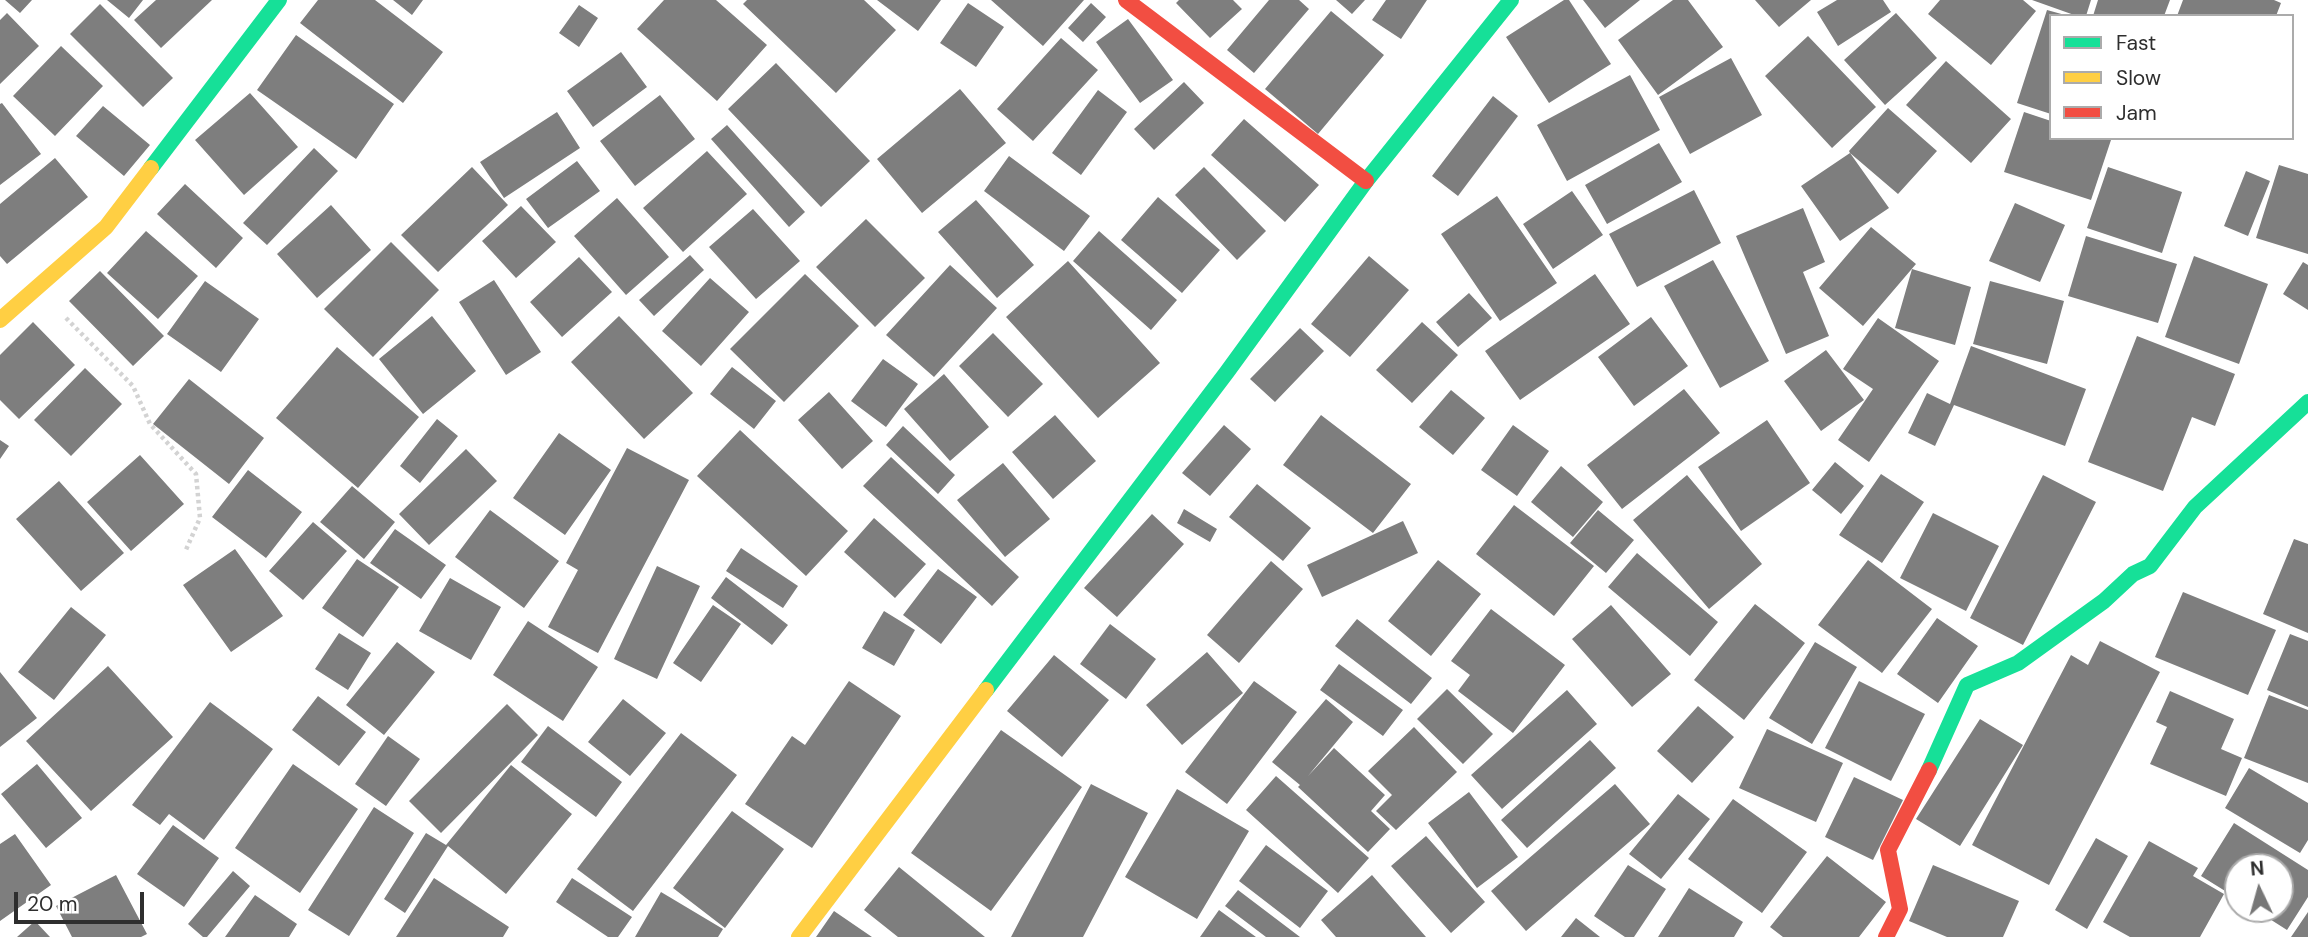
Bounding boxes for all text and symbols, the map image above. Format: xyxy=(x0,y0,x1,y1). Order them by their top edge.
legend xyxy=(2049,14,2294,140)
text: Fast xyxy=(2116,29,2156,57)
text: Slow xyxy=(2116,64,2161,92)
text: Jam xyxy=(2116,99,2157,127)
north arrow xyxy=(2224,853,2294,923)
text: N xyxy=(2249,856,2265,882)
scale bar xyxy=(18,878,147,922)
text: 20 m xyxy=(27,890,78,918)

